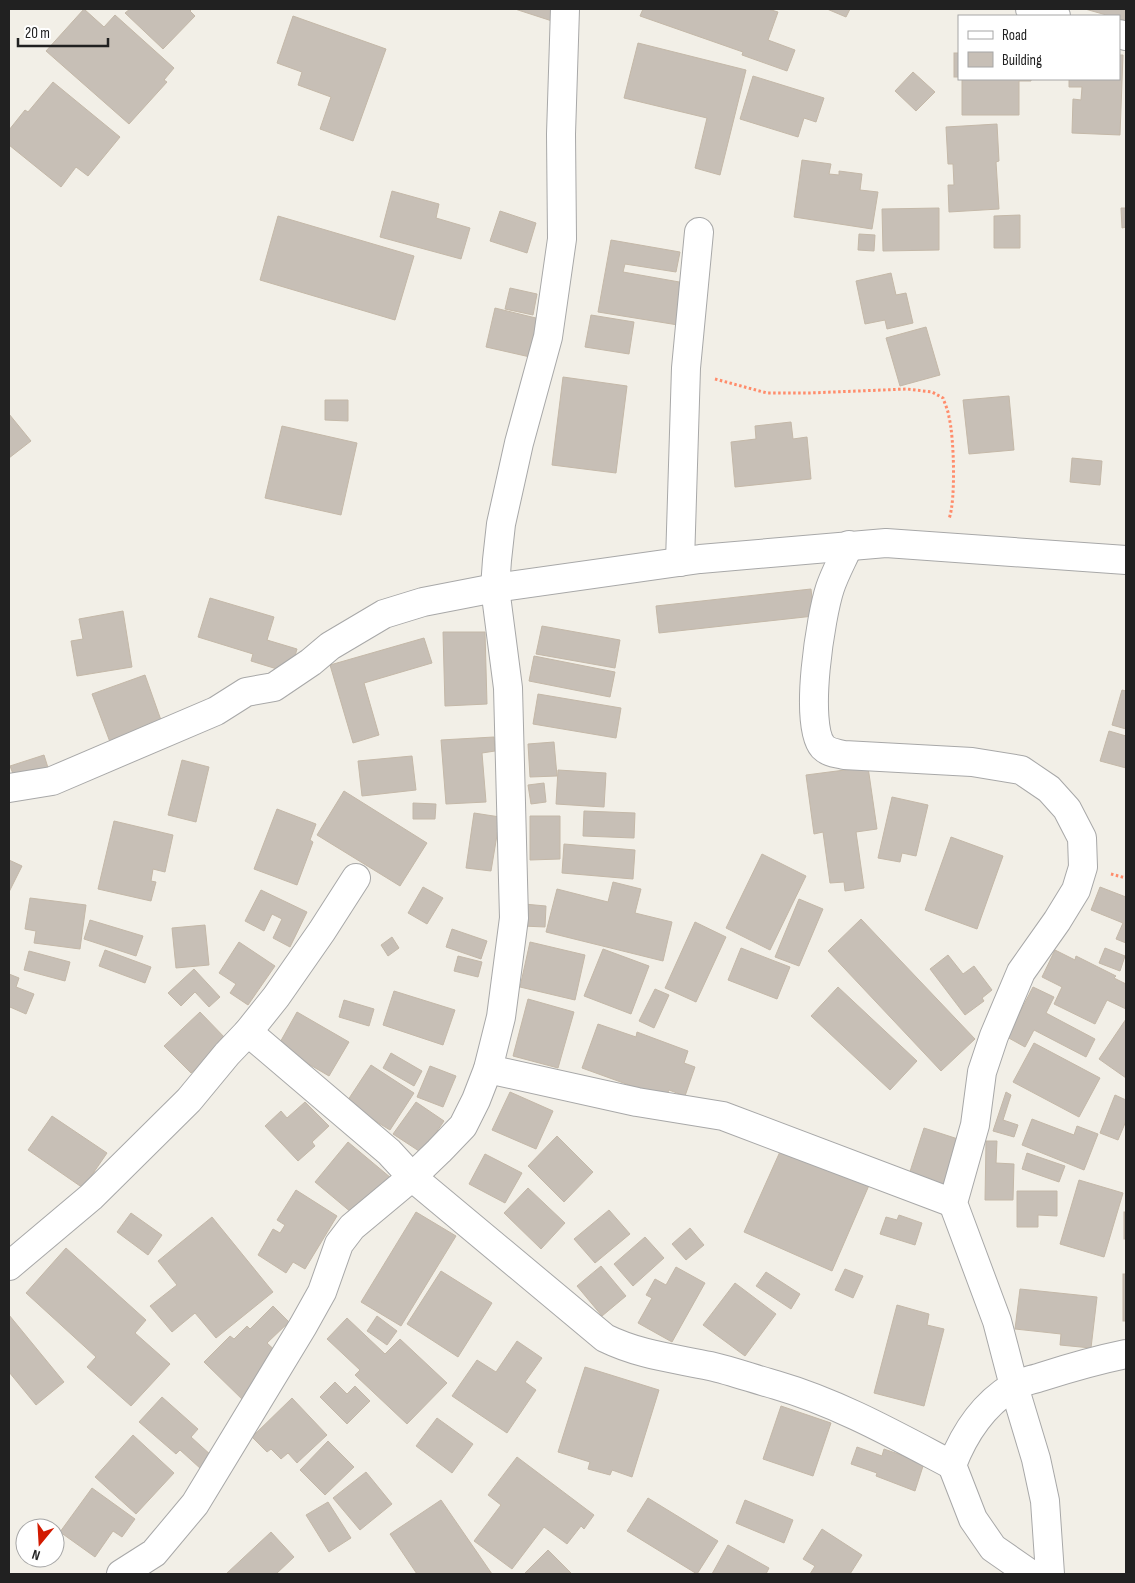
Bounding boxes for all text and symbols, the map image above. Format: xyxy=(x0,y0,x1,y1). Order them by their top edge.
scale bar xyxy=(18,15,108,47)
legend xyxy=(958,15,1120,80)
text: 20 m xyxy=(25,24,50,43)
text: Road xyxy=(1002,26,1027,45)
text: Building xyxy=(1002,51,1042,70)
north arrow xyxy=(15,1518,65,1568)
text: N xyxy=(30,1546,42,1564)

